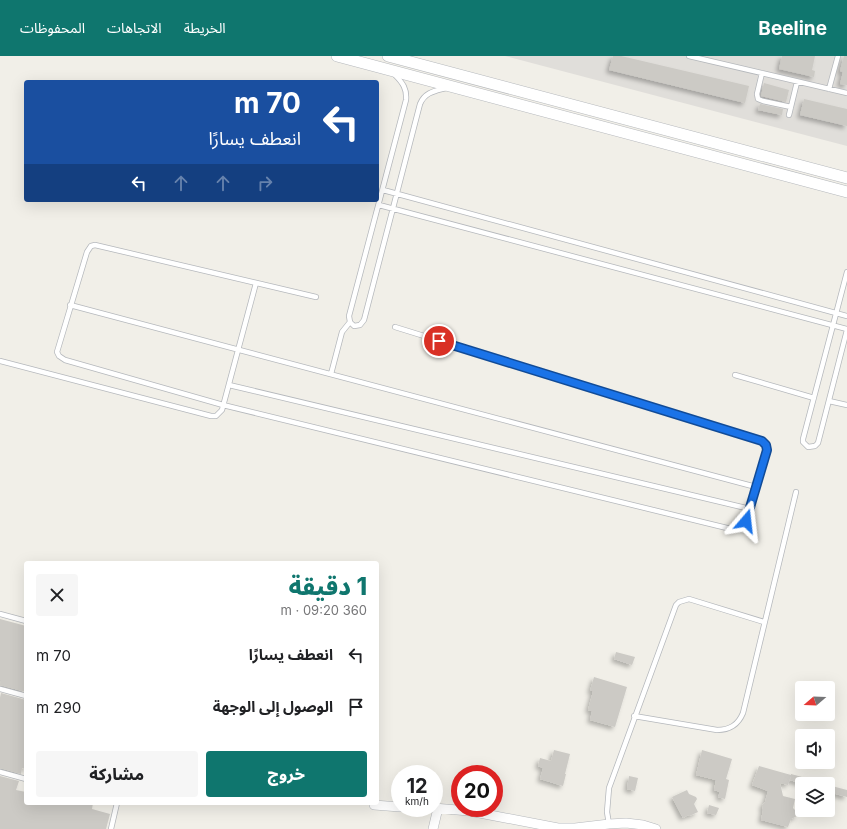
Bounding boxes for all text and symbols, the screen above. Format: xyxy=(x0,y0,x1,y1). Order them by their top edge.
text: Beeline xyxy=(758,17,827,40)
text: المحفوظات xyxy=(20,19,85,36)
text: الاتجاهات xyxy=(107,19,162,36)
text: الخريطة xyxy=(184,19,226,36)
text: 70 m xyxy=(234,86,301,120)
icon: left xyxy=(315,96,367,148)
text: انعطف يسارًا xyxy=(209,128,301,149)
icon: left xyxy=(128,172,150,194)
icon: ahead xyxy=(170,172,192,194)
icon: ahead xyxy=(212,172,234,194)
icon: right xyxy=(254,172,276,194)
pin xyxy=(422,324,456,358)
icon: arrive xyxy=(428,330,450,352)
position arrow xyxy=(725,500,767,542)
text: 1 دقيقة xyxy=(288,572,367,601)
button: close xyxy=(36,574,78,616)
text: 360 m · 09:20 xyxy=(280,602,367,618)
icon: left xyxy=(345,644,367,666)
text: انعطف يسارًا xyxy=(249,645,333,664)
text: 70 m xyxy=(36,646,71,665)
north arrow xyxy=(795,681,835,721)
map controls xyxy=(795,681,835,817)
icon: arrive xyxy=(345,696,367,718)
text: الوصول إلى الوجهة xyxy=(213,697,333,716)
text: 290 m xyxy=(36,698,81,717)
button: sound xyxy=(795,729,835,769)
button: مشاركة xyxy=(36,751,198,797)
button: خروج xyxy=(206,751,367,797)
speed limit sign: 20 xyxy=(451,765,503,817)
text: 12 xyxy=(406,774,428,798)
button: layers xyxy=(795,777,835,817)
text: km/h xyxy=(405,795,429,807)

